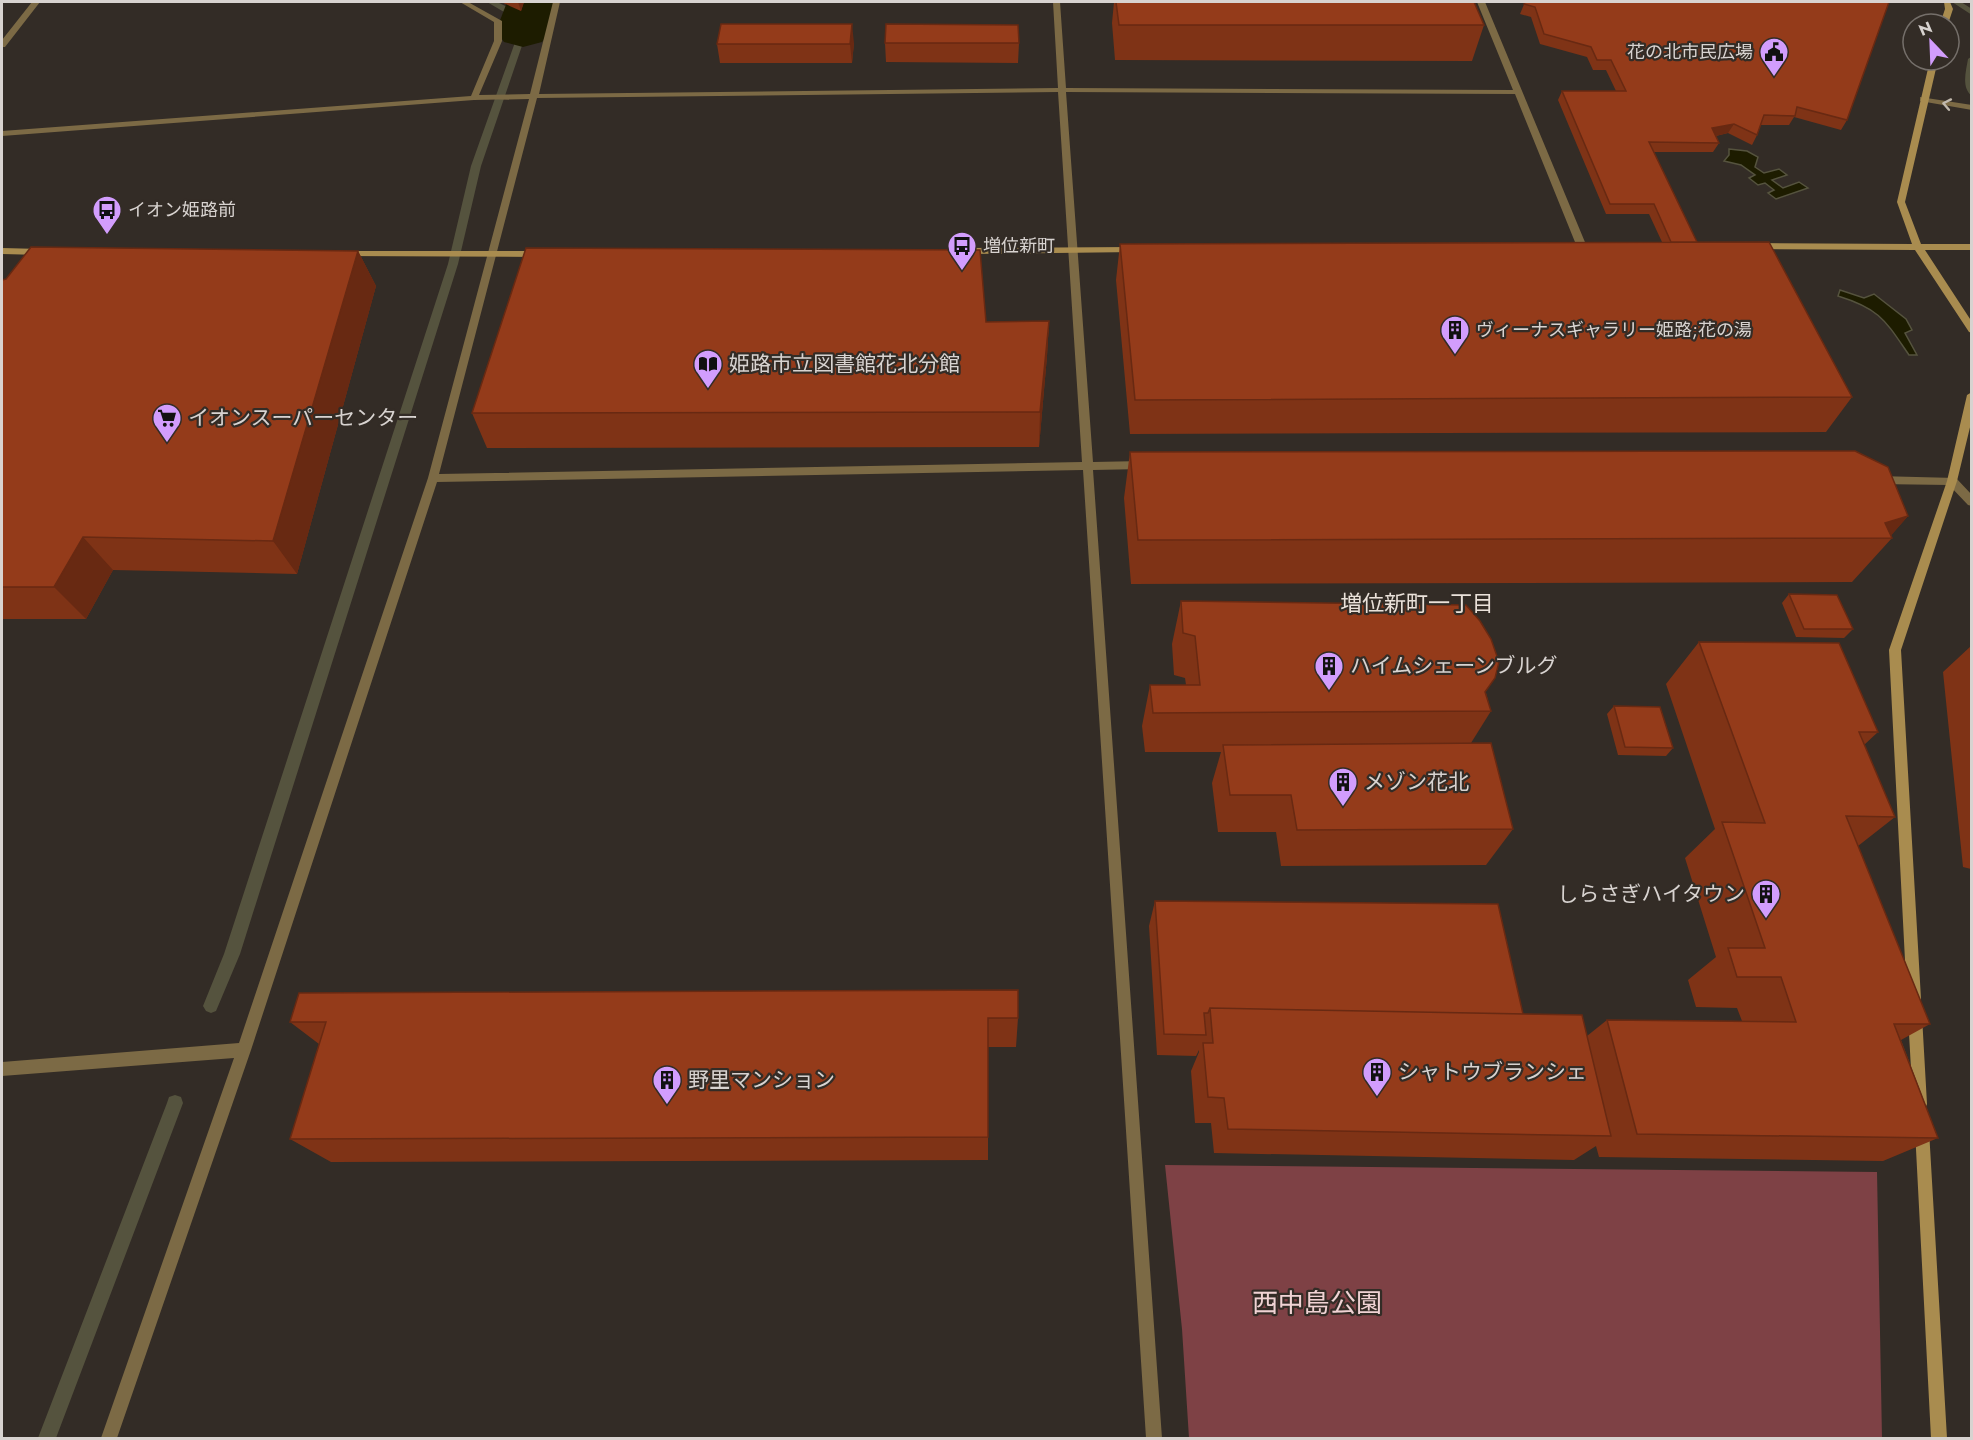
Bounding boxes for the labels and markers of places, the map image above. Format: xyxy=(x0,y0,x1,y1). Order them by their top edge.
public building icon: 花の北市民広場 xyxy=(1758,36,1790,78)
place label: 花の北市民広場 xyxy=(1627,39,1753,65)
bus stop icon: イオン姫路前 xyxy=(91,194,123,236)
place label: イオン姫路前 xyxy=(128,197,236,223)
bus stop icon: 増位新町 xyxy=(946,230,978,272)
place label: 増位新町 xyxy=(983,233,1055,259)
building icon: ヴィーナスギャラリー姫路;花の湯 xyxy=(1439,314,1471,356)
place label: ヴィーナスギャラリー姫路;花の湯 xyxy=(1476,317,1752,343)
library icon: 姫路市立図書館花北分館 xyxy=(692,348,724,390)
place label: 姫路市立図書館花北分館 xyxy=(729,349,960,379)
supermarket icon: イオンスーパーセンター xyxy=(151,402,183,444)
place label: イオンスーパーセンター xyxy=(188,403,418,433)
building icon: ハイムシェーンブルグ xyxy=(1313,650,1345,692)
place label: ハイムシェーンブルグ xyxy=(1350,651,1557,681)
building icon: メゾン花北 xyxy=(1327,766,1359,808)
place label: メゾン花北 xyxy=(1364,767,1469,797)
building icon: しらさぎハイタウン xyxy=(1750,878,1782,920)
place label: しらさぎハイタウン xyxy=(1557,879,1745,909)
building icon: シャトウブランシェ xyxy=(1361,1056,1393,1098)
place label: シャトウブランシェ xyxy=(1398,1057,1587,1087)
building icon: 野里マンション xyxy=(651,1064,683,1106)
place label: 野里マンション xyxy=(688,1065,835,1095)

